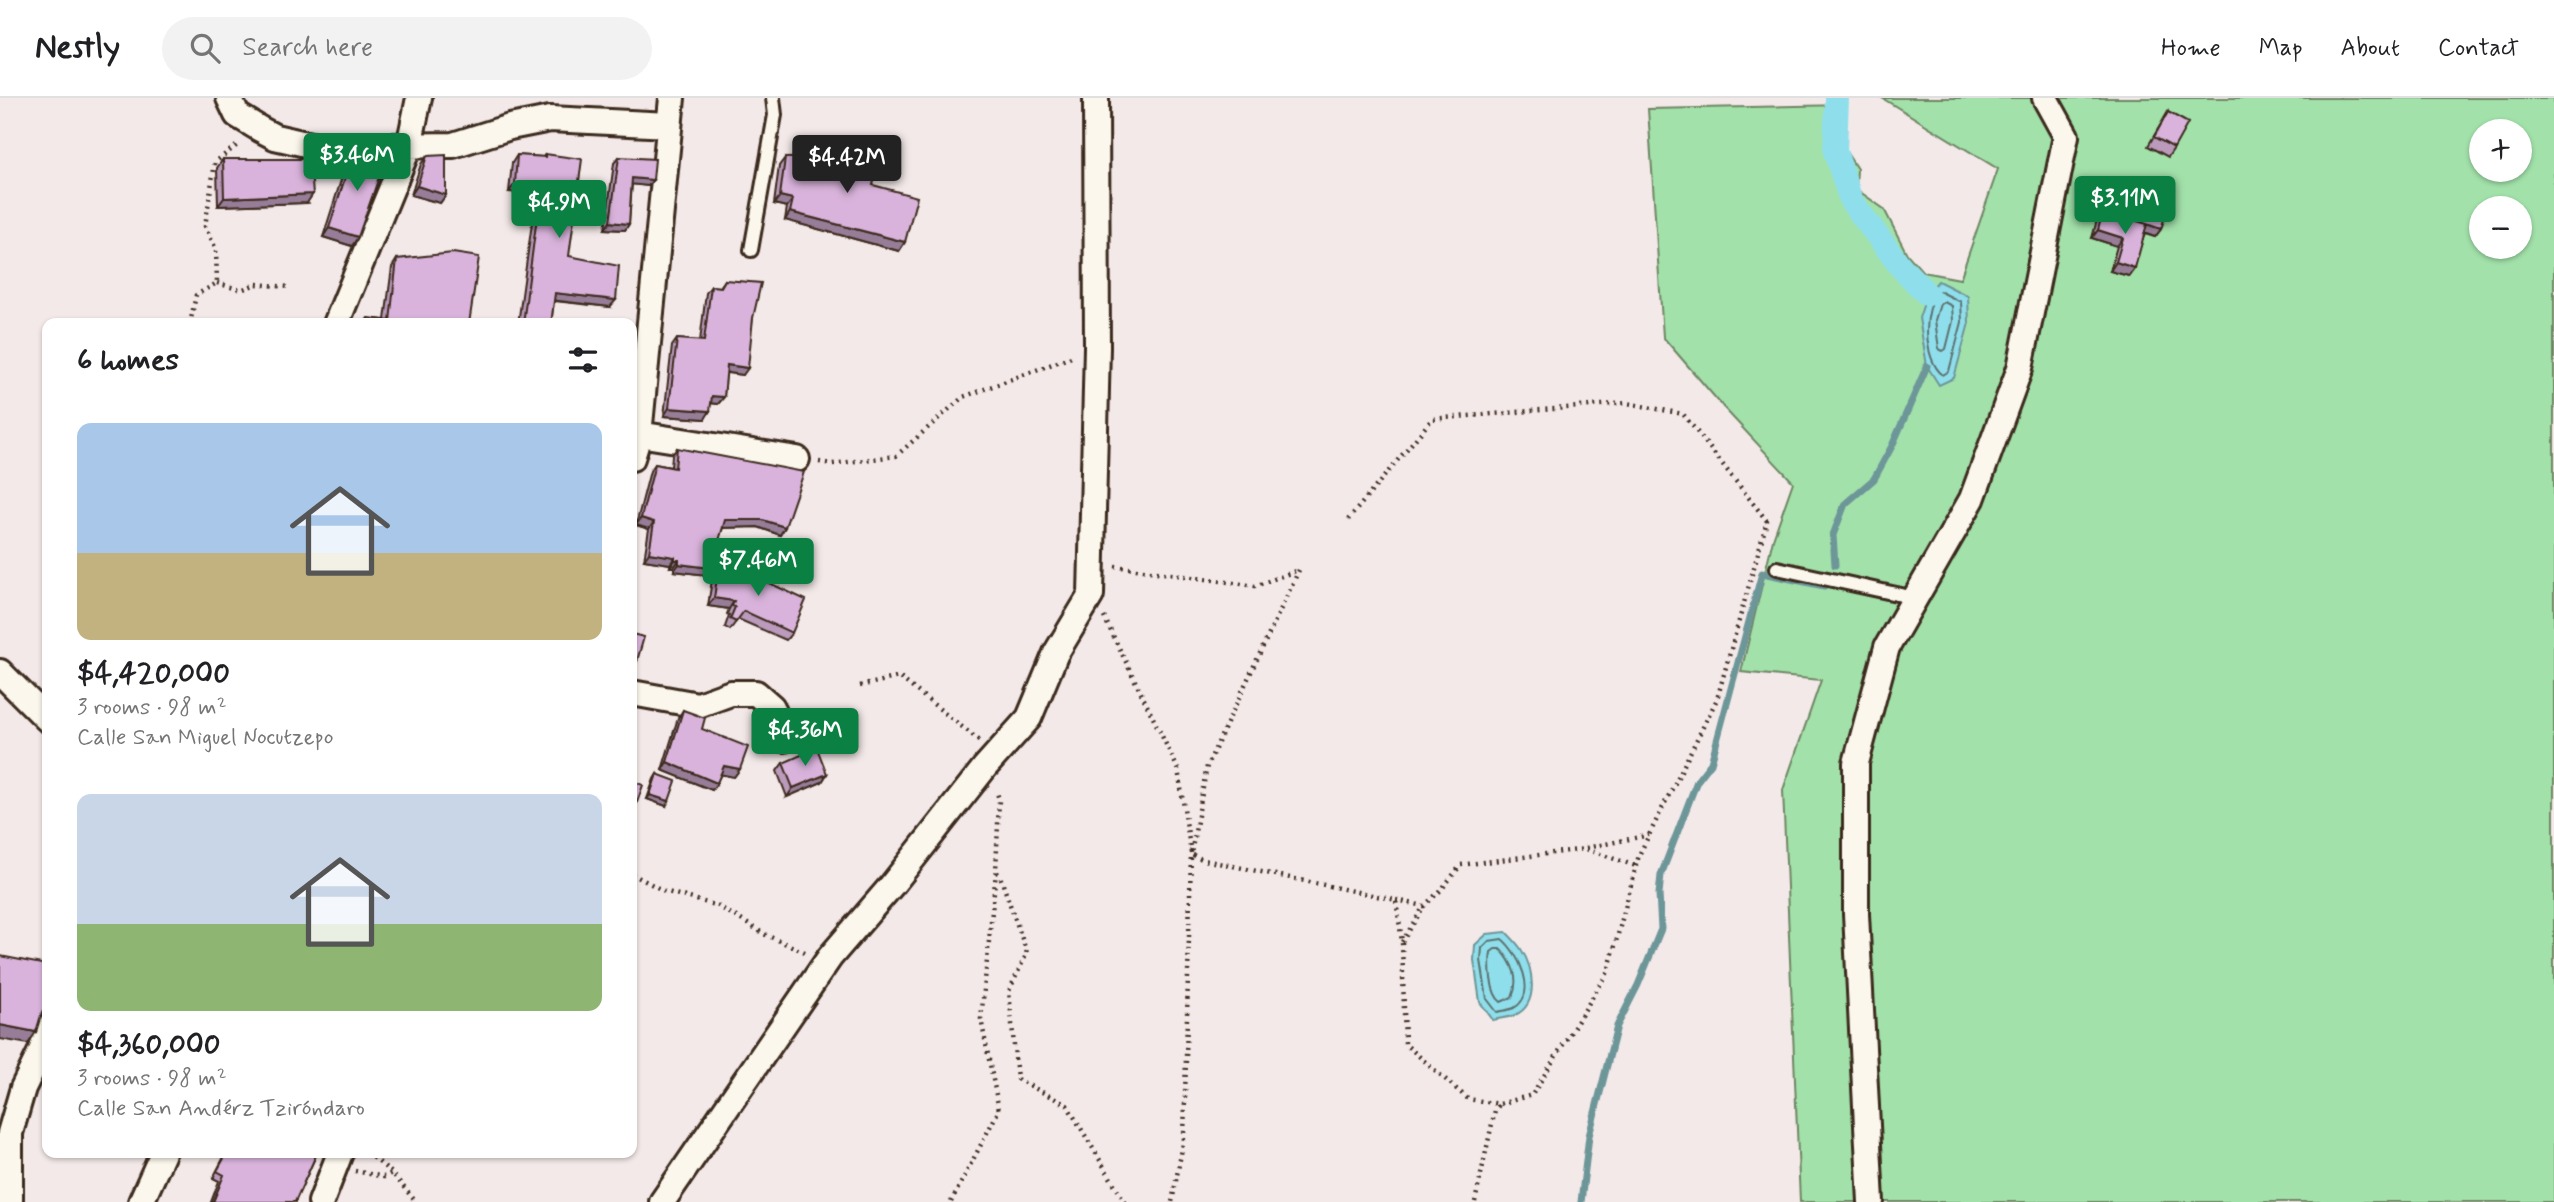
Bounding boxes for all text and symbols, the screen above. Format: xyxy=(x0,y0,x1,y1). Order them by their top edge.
search box xyxy=(162,17,652,80)
text: Nestly xyxy=(35,26,120,70)
icon: search xyxy=(186,29,224,67)
text: Search here xyxy=(242,31,373,65)
text: Home xyxy=(2161,33,2221,64)
text: Map xyxy=(2259,33,2303,64)
text: About xyxy=(2341,33,2400,64)
text: Contact xyxy=(2438,33,2519,64)
map controls xyxy=(2469,119,2532,259)
button: + xyxy=(2469,119,2532,182)
pin: $3.46M xyxy=(300,134,414,193)
pin: $4.42M xyxy=(790,136,904,195)
text: $3.46M xyxy=(319,141,395,171)
text: $4.42M xyxy=(808,143,886,173)
pin: $3.11M xyxy=(2068,176,2182,236)
pin: $4.9M xyxy=(510,180,608,240)
text: $3.11M xyxy=(2090,184,2160,214)
text: $4.9M xyxy=(527,188,591,218)
button: − xyxy=(2469,196,2532,259)
text: 6 homes xyxy=(77,341,179,380)
icon: filters xyxy=(564,341,602,379)
icon: home xyxy=(277,468,403,594)
pin: $7.46M xyxy=(701,538,815,598)
text: $7.46M xyxy=(719,546,797,576)
text: $4,420,000 xyxy=(77,654,230,693)
text: 3 rooms · 98 m² xyxy=(77,693,227,723)
pin: $4.36M xyxy=(748,708,862,768)
text: $4.36M xyxy=(767,716,843,746)
text: Calle San Miguel Nocutzepo xyxy=(77,723,334,753)
icon: home xyxy=(277,839,403,965)
text: $4,360,000 xyxy=(77,1025,221,1064)
text: 3 rooms · 98 m² xyxy=(77,1064,227,1094)
text: Calle San Andérz Tziróndaro xyxy=(77,1094,365,1124)

